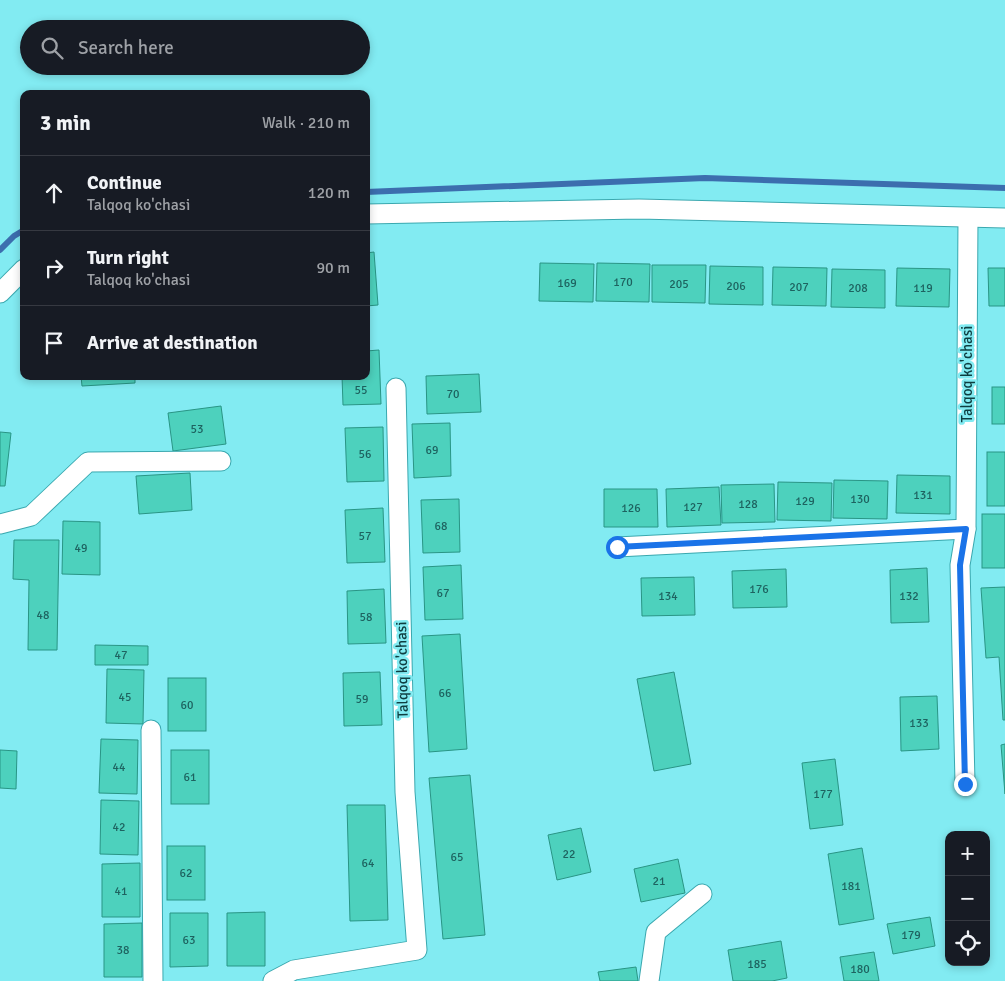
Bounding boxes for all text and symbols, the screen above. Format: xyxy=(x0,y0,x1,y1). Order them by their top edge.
search box xyxy=(20,20,370,75)
icon: search xyxy=(38,34,66,62)
text: Search here xyxy=(78,36,174,60)
text: 3 min xyxy=(40,110,91,136)
text: Walk · 210 m xyxy=(262,113,350,133)
text: Continue xyxy=(87,171,162,195)
icon: ahead xyxy=(40,179,68,207)
text: 120 m xyxy=(308,183,350,203)
text: Talqoq ko'chasi xyxy=(87,195,190,215)
text: Turn right xyxy=(87,246,169,270)
icon: right xyxy=(40,254,68,282)
text: 90 m xyxy=(316,258,350,278)
text: Talqoq ko'chasi xyxy=(87,270,190,290)
house number: 170 xyxy=(613,275,633,290)
house number: 169 xyxy=(557,276,577,291)
house number: 205 xyxy=(669,277,689,292)
house number: 206 xyxy=(726,279,746,294)
house number: 207 xyxy=(789,280,809,295)
house number: 208 xyxy=(848,281,868,296)
house number: 119 xyxy=(913,281,933,296)
street label: Talqoq ko'chasi xyxy=(958,326,976,422)
icon: arrive xyxy=(40,329,68,357)
text: Arrive at destination xyxy=(87,331,258,355)
house number: 55 xyxy=(355,383,367,398)
house number: 70 xyxy=(447,387,459,402)
house number: 53 xyxy=(191,422,203,437)
house number: 69 xyxy=(426,443,438,458)
house number: 56 xyxy=(359,447,371,462)
house number: 131 xyxy=(913,488,933,503)
house number: 130 xyxy=(850,492,870,507)
house number: 129 xyxy=(795,494,815,509)
house number: 128 xyxy=(738,497,758,512)
house number: 127 xyxy=(683,500,703,515)
house number: 126 xyxy=(621,501,641,516)
house number: 68 xyxy=(435,519,447,534)
house number: 57 xyxy=(359,529,371,544)
route start xyxy=(606,536,629,559)
house number: 49 xyxy=(75,541,87,556)
house number: 176 xyxy=(749,582,769,597)
house number: 67 xyxy=(437,586,449,601)
house number: 134 xyxy=(658,589,678,604)
house number: 132 xyxy=(899,589,919,604)
house number: 48 xyxy=(37,608,49,623)
house number: 58 xyxy=(360,610,372,625)
street label: Talqoq ko'chasi xyxy=(392,621,412,719)
house number: 47 xyxy=(115,648,127,663)
house number: 66 xyxy=(439,686,451,701)
house number: 45 xyxy=(119,690,131,705)
house number: 59 xyxy=(356,692,368,707)
house number: 60 xyxy=(181,698,193,713)
house number: 133 xyxy=(909,716,929,731)
house number: 44 xyxy=(113,760,126,775)
house number: 61 xyxy=(184,770,196,785)
route end xyxy=(954,773,977,796)
house number: 177 xyxy=(813,787,833,802)
house number: 42 xyxy=(113,820,125,835)
map controls xyxy=(945,831,990,966)
button: + xyxy=(945,831,990,876)
house number: 22 xyxy=(563,847,575,862)
house number: 65 xyxy=(451,850,463,865)
house number: 64 xyxy=(362,856,375,871)
house number: 62 xyxy=(180,866,192,881)
house number: 21 xyxy=(653,874,665,889)
button: − xyxy=(945,876,990,921)
house number: 181 xyxy=(841,879,861,894)
house number: 41 xyxy=(115,884,127,899)
button: locate xyxy=(945,921,990,966)
house number: 179 xyxy=(901,928,921,943)
house number: 63 xyxy=(183,933,195,948)
house number: 38 xyxy=(117,943,129,958)
house number: 185 xyxy=(747,957,767,972)
house number: 180 xyxy=(850,962,870,977)

